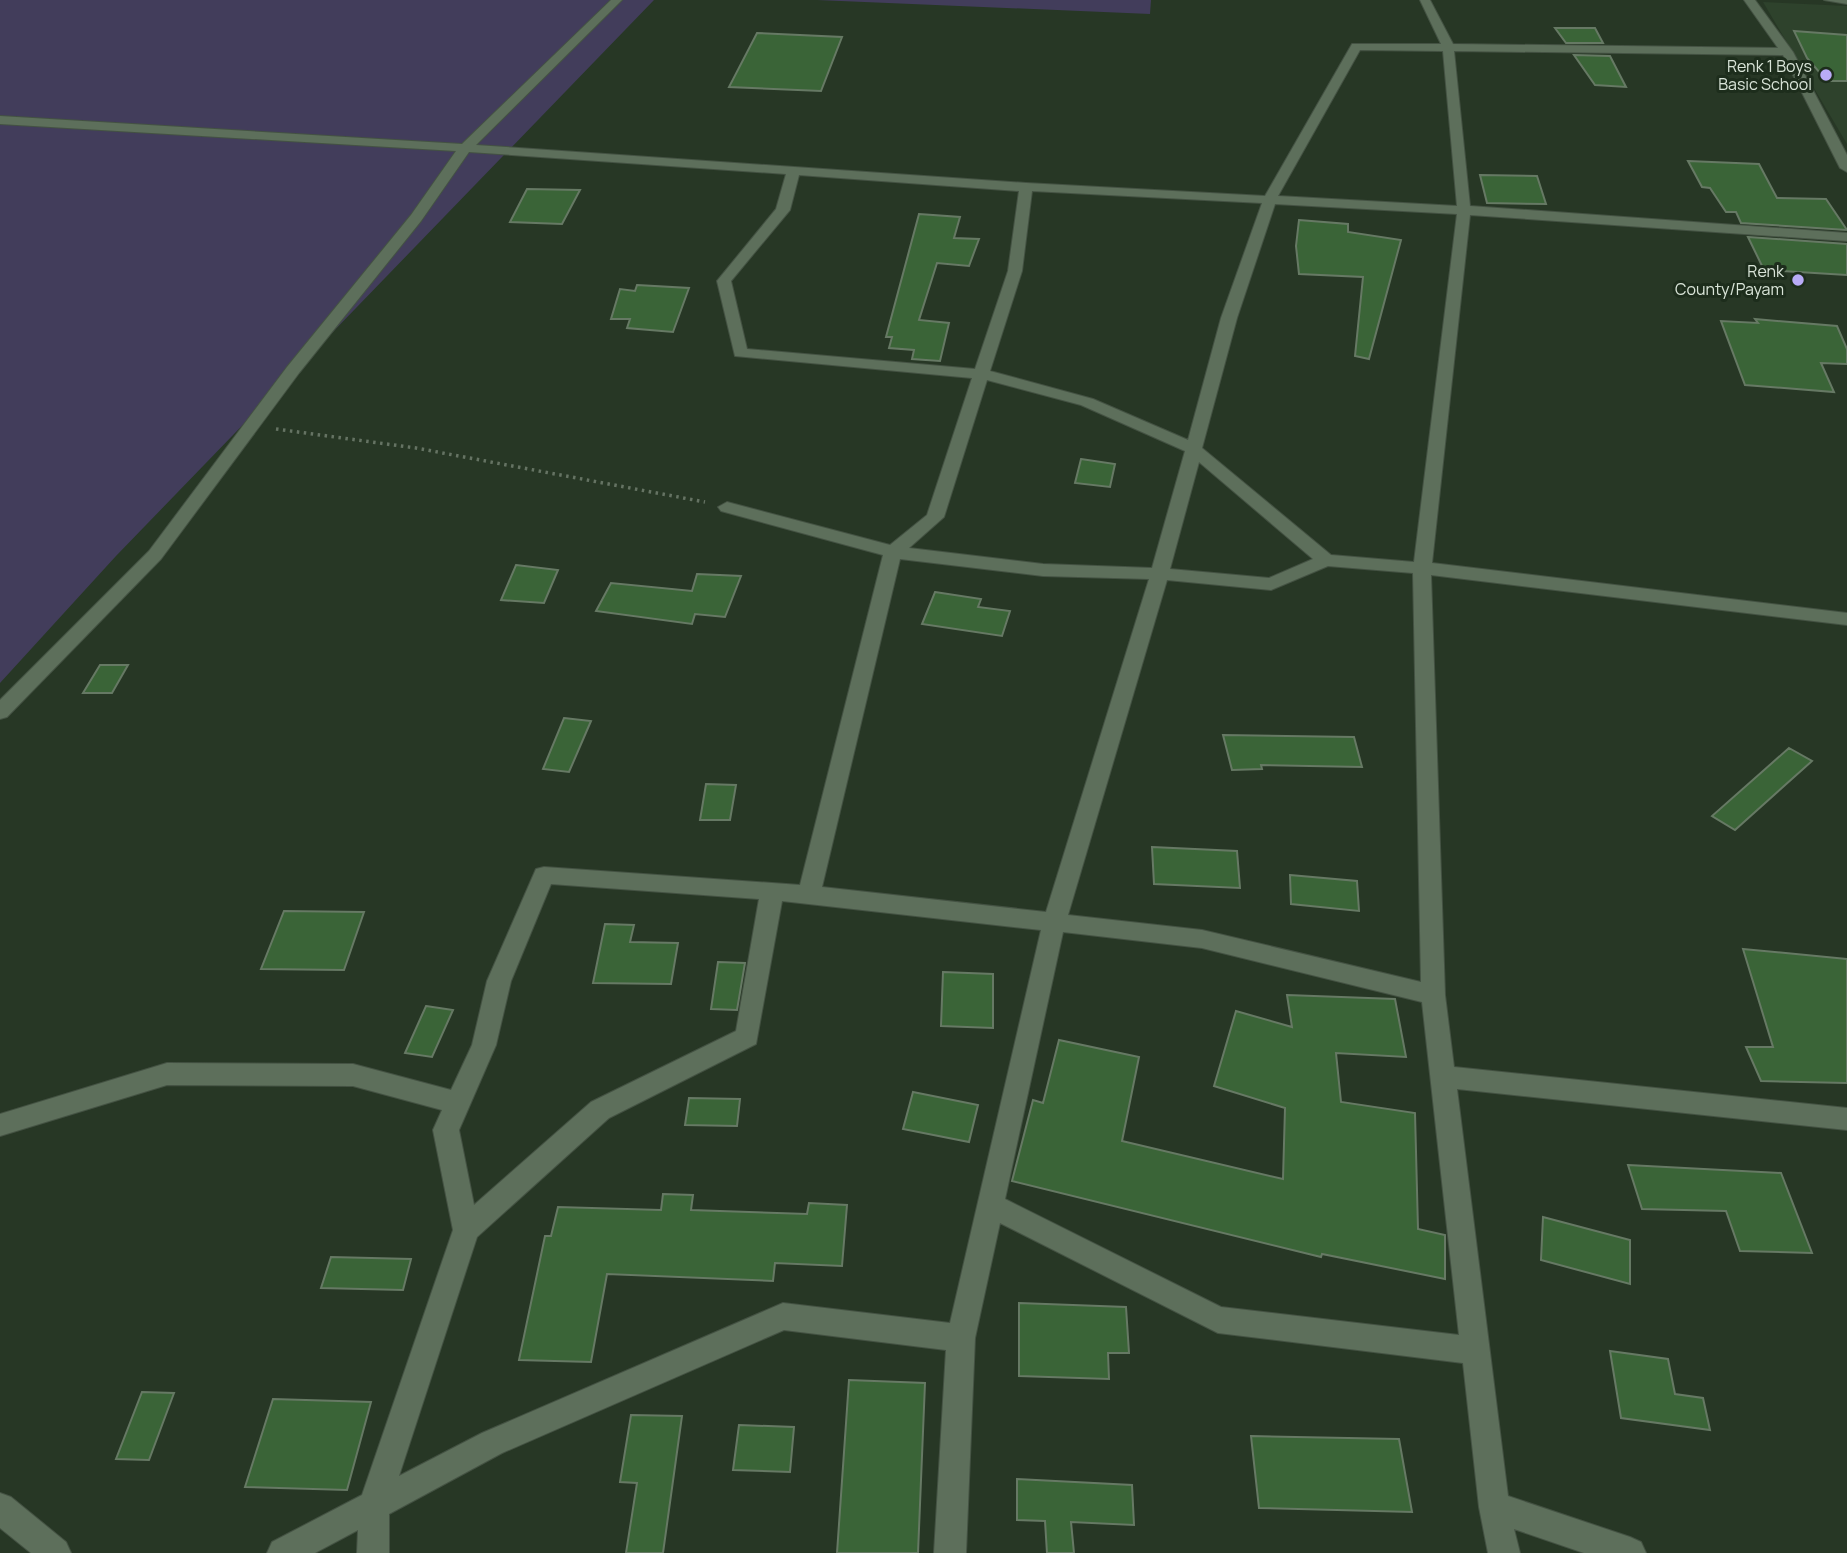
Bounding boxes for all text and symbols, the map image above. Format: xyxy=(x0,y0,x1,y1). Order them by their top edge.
place label: Renk 1 Boys Basic School xyxy=(1718,55,1812,95)
marker: Renk 1 Boys Basic School xyxy=(1818,67,1834,83)
place label: Renk County/Payam xyxy=(1675,260,1785,300)
marker: Renk County/Payam xyxy=(1790,272,1806,288)

